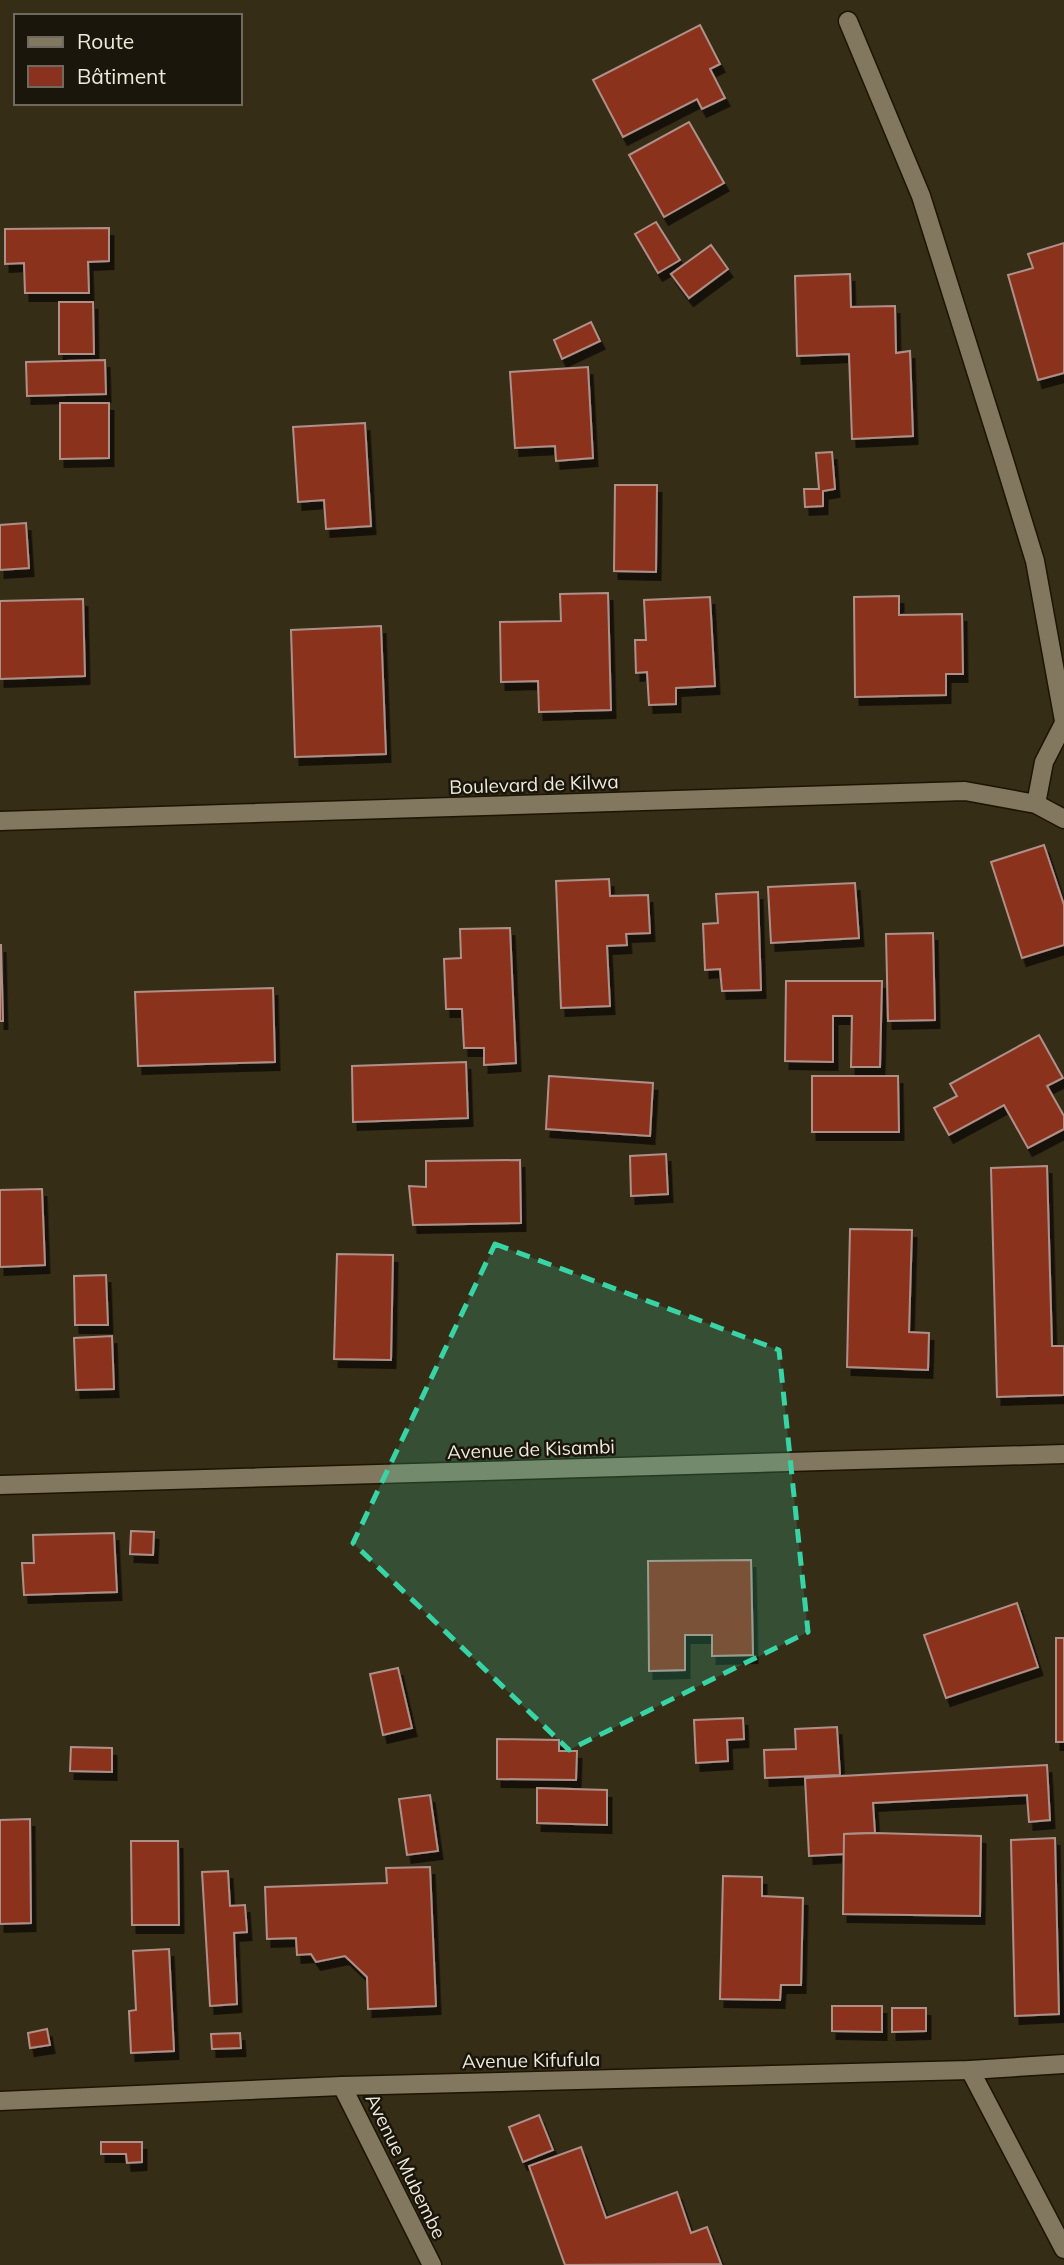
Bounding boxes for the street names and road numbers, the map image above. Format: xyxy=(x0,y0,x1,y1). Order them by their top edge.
street label: Boulevard de Kilwa xyxy=(449,769,619,799)
street label: Avenue de Kisambi xyxy=(447,1434,615,1464)
street label: Avenue Kifufula xyxy=(462,2047,600,2073)
street label: Avenue Mubembe xyxy=(360,2089,452,2243)

